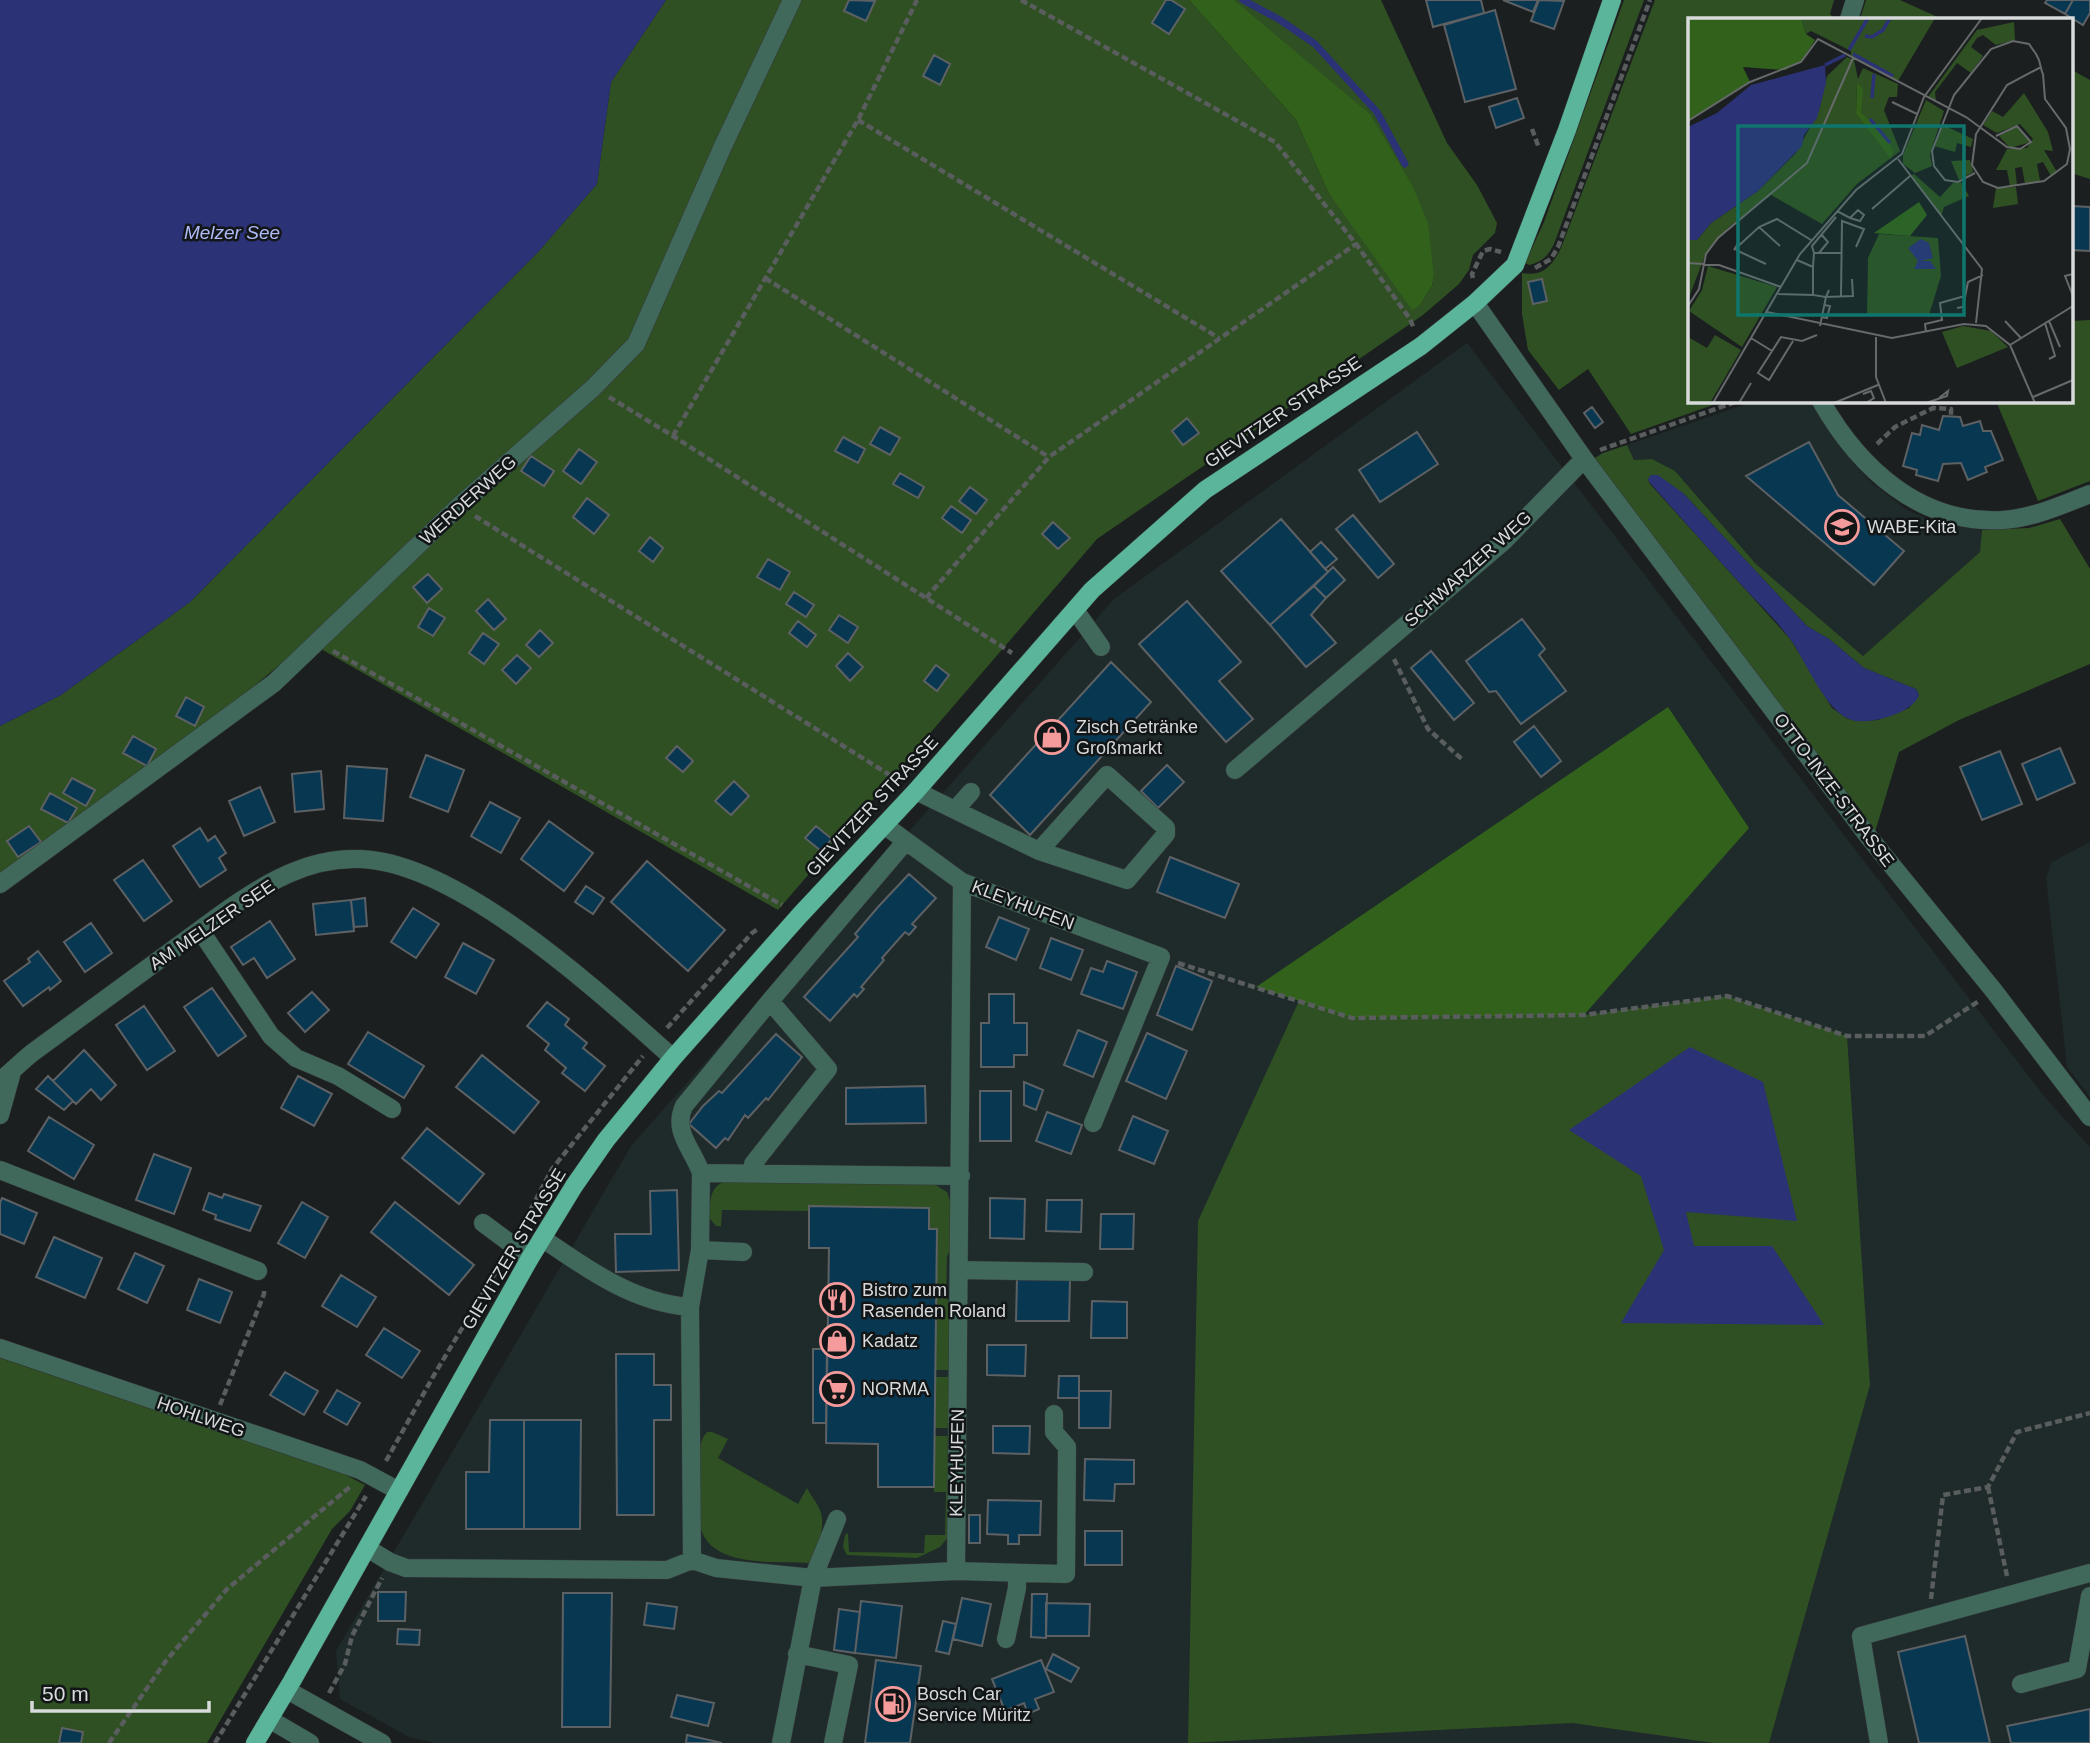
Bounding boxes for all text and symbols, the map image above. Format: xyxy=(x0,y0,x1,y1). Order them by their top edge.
inset map xyxy=(1688,18,2072,402)
water label: Melzer See xyxy=(184,222,280,243)
street label: GIEVITZER STRASSE xyxy=(1201,352,1365,472)
street label: WERDERWEG xyxy=(416,452,520,548)
street label: SCHWARZER WEG xyxy=(1401,507,1535,631)
school or university icon: WABE-Kita xyxy=(1823,508,1861,546)
place label: WABE-Kita xyxy=(1867,517,1957,537)
street label: OTTO-INZE-STRASSE xyxy=(1770,709,1898,871)
place label: Zisch Getränke Großmarkt xyxy=(1076,717,1198,758)
shop icon: Zisch Getränke Großmarkt xyxy=(1033,718,1071,756)
street label: GIEVITZER STRASSE xyxy=(802,732,942,880)
street label: AM MELZER SEE xyxy=(146,876,278,974)
street label: KLEYHUFEN xyxy=(969,876,1077,934)
street label: GIEVITZER STRASSE xyxy=(458,1165,570,1333)
place label: Bistro zum Rasenden Roland xyxy=(862,1280,1006,1321)
restaurant icon: Bistro zum Rasenden Roland xyxy=(818,1281,856,1319)
shop icon: Kadatz xyxy=(818,1322,856,1360)
place label: Kadatz xyxy=(862,1331,918,1351)
supermarket icon: NORMA xyxy=(818,1370,856,1408)
place label: NORMA xyxy=(862,1379,929,1399)
street label: HOHLWEG xyxy=(154,1393,248,1441)
street label: KLEYHUFEN xyxy=(946,1409,968,1517)
scale bar xyxy=(32,1670,208,1714)
text: 50 m xyxy=(42,1682,89,1705)
place label: Bosch Car Service Müritz xyxy=(917,1684,1031,1725)
fuel station icon: Bosch Car Service Müritz xyxy=(874,1685,912,1723)

